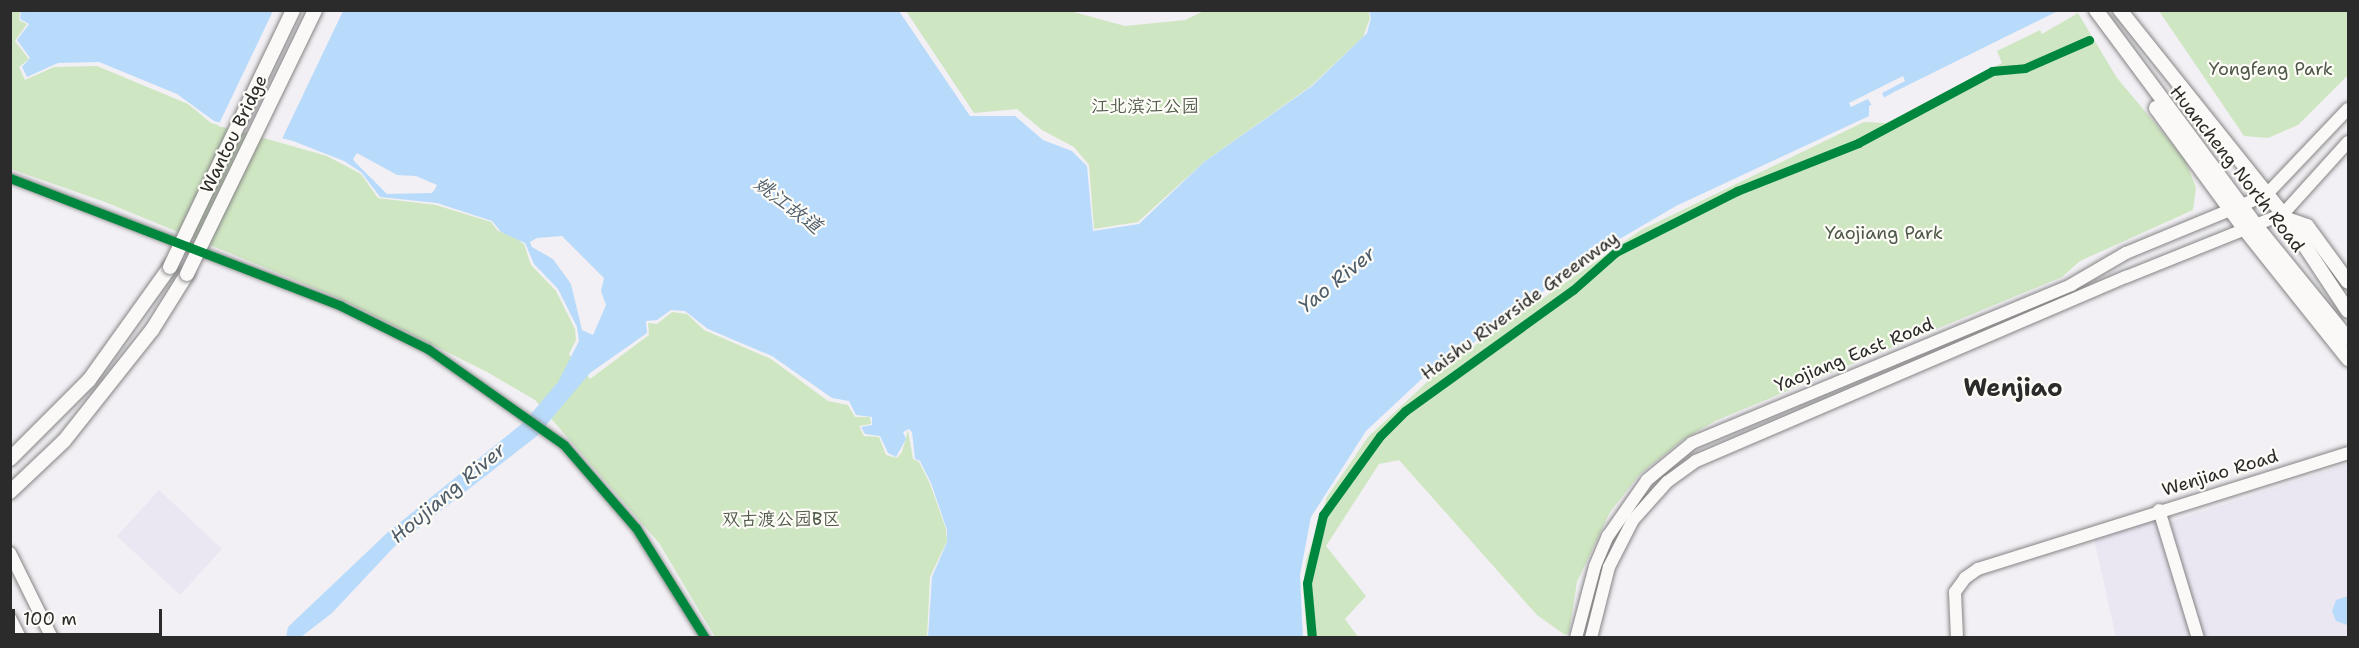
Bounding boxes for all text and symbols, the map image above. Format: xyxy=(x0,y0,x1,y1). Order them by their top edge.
park label: Yongfeng Park xyxy=(2209,58,2333,80)
street label: Wantou Bridge xyxy=(196,71,272,197)
street label: Huancheng North Road xyxy=(2165,81,2309,257)
park label: 江北滨江公园 xyxy=(1091,95,1199,117)
water label: 姚江故道 xyxy=(749,171,827,239)
park label: Yaojiang Park xyxy=(1825,222,1943,244)
street label: Haishu Riverside Greenway xyxy=(1417,227,1623,385)
water label: Yao River xyxy=(1294,242,1380,318)
street label: Yaojiang East Road xyxy=(1772,313,1936,397)
district label: Wenjiao xyxy=(1963,375,2063,403)
water label: Houjiang River xyxy=(385,438,511,548)
street label: Wenjiao Road xyxy=(2159,445,2281,501)
park label: 双古渡公园B区 xyxy=(722,508,840,530)
scale bar xyxy=(15,597,165,635)
text: 100 m xyxy=(23,607,77,631)

